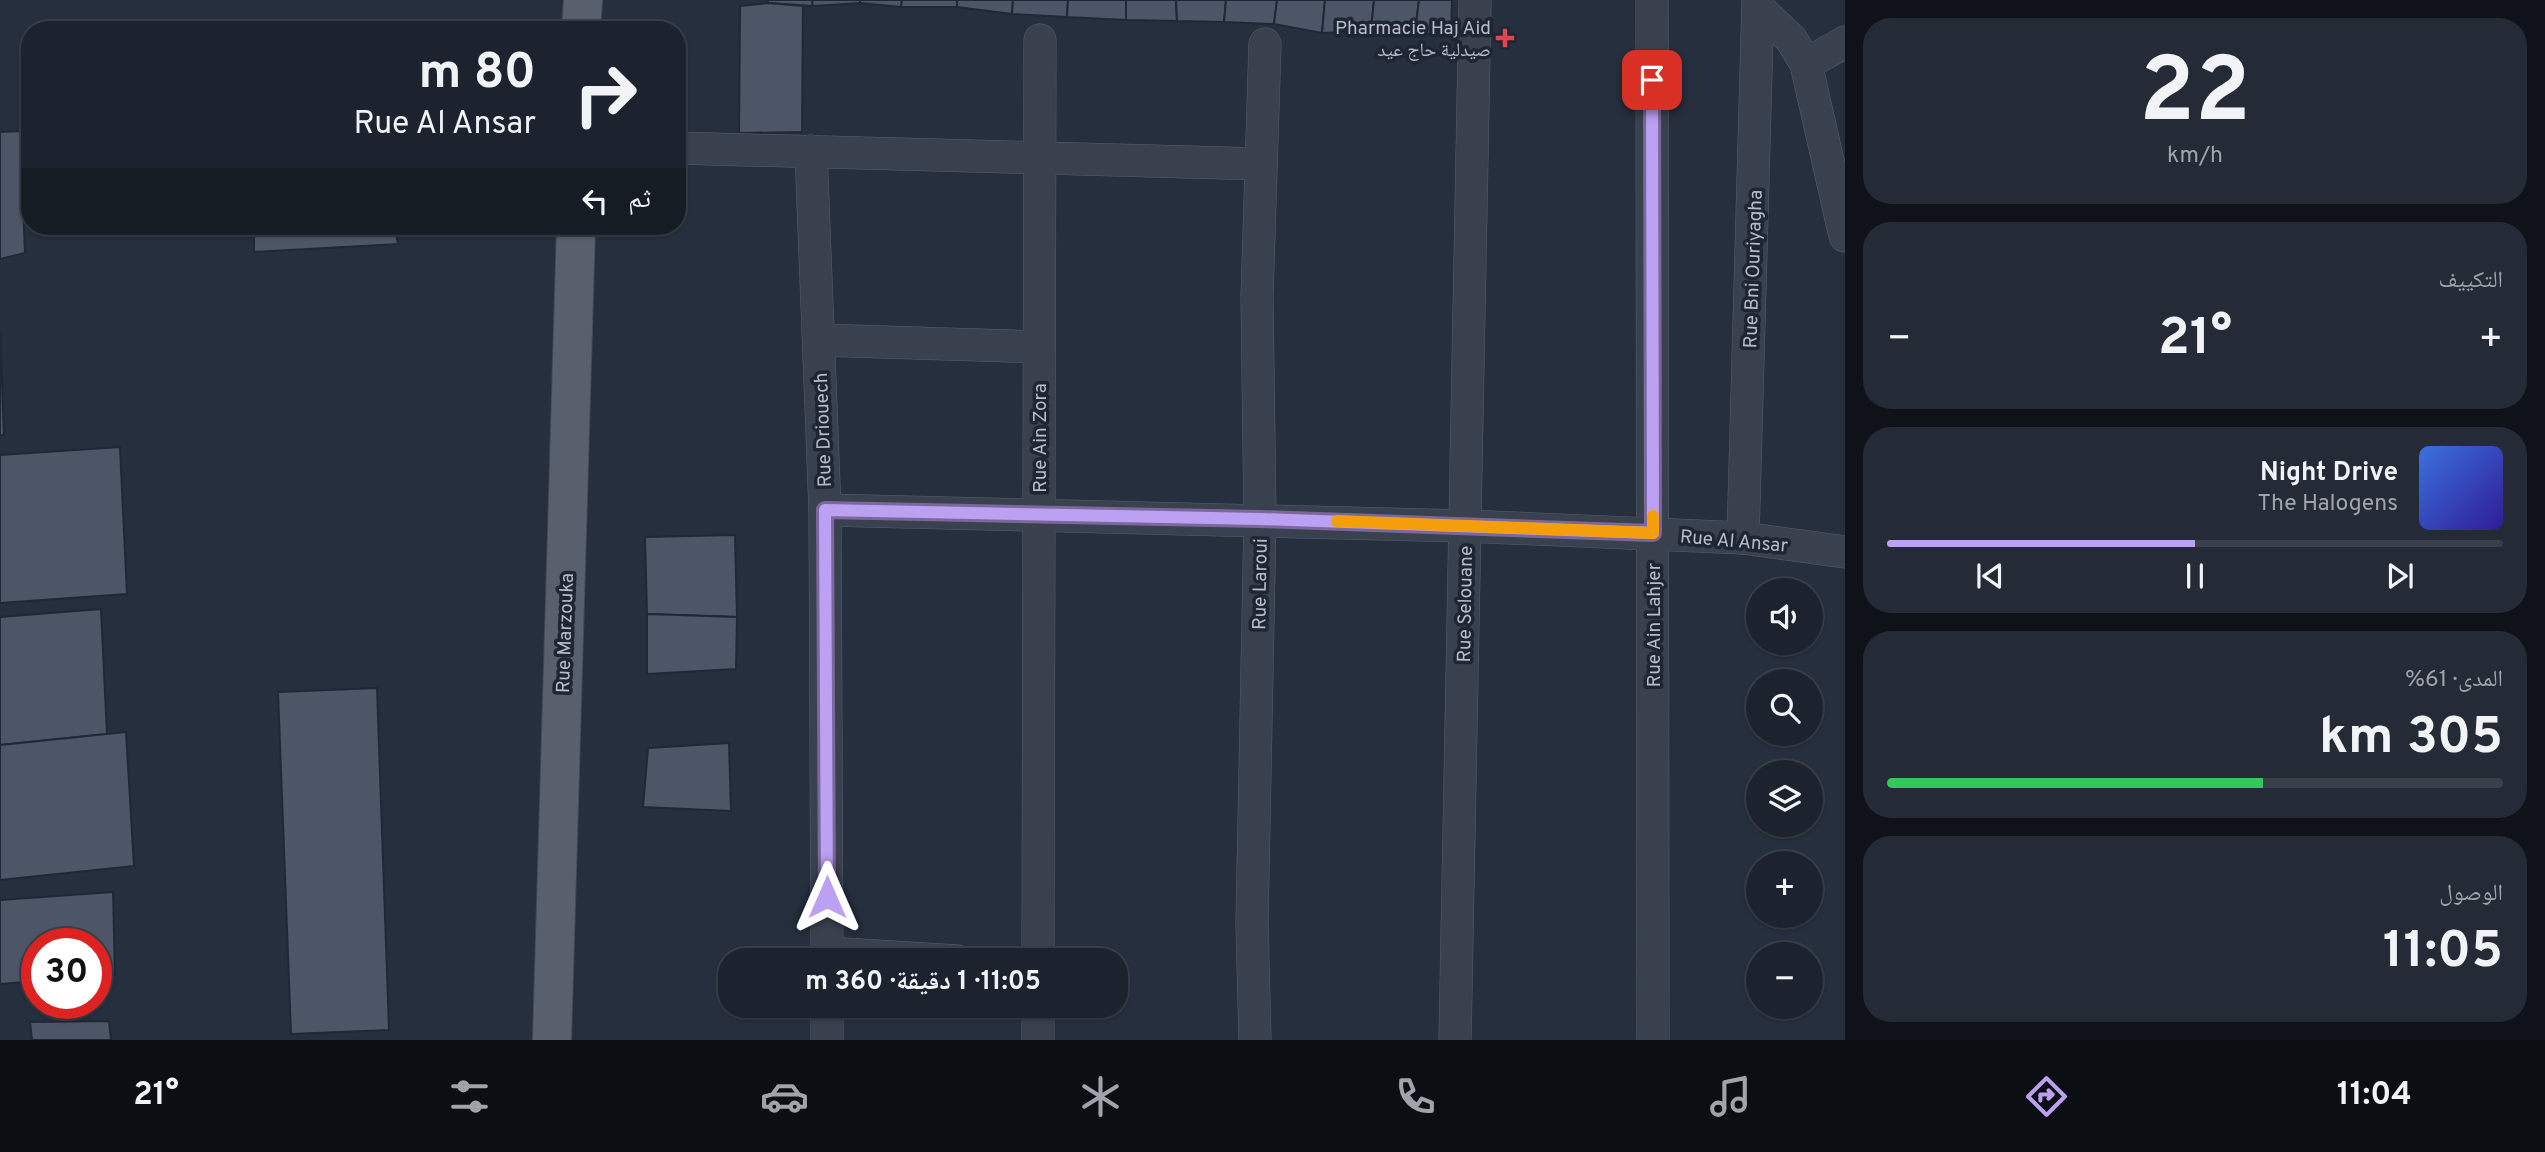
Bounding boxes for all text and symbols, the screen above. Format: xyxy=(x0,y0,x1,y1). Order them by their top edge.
place label: Pharmacie Haj Aid صيدلية حاج عيد xyxy=(1335,17,1491,63)
marker: Pharmacie Haj Aid صيدلية حاج عيد xyxy=(1497,30,1513,46)
text: 22 xyxy=(2139,39,2251,154)
text: 80 m xyxy=(419,44,536,106)
icon: right xyxy=(560,49,651,140)
pin xyxy=(1622,50,1682,110)
icon: arrive xyxy=(1633,61,1671,99)
text: Rue Al Ansar xyxy=(353,105,536,145)
text: km/h xyxy=(2167,142,2223,171)
icon: left xyxy=(576,182,614,220)
text: ثم xyxy=(628,184,651,217)
street label: Rue Bni Ouriyagha xyxy=(1739,190,1769,349)
text: التكييف xyxy=(2438,267,2503,296)
text: 21° xyxy=(2158,307,2232,373)
text: − xyxy=(1887,316,1912,365)
text: + xyxy=(2478,316,2503,365)
street label: Rue Driouech xyxy=(810,372,838,488)
street label: Rue Ain Zora xyxy=(1029,383,1053,493)
text: Night Drive xyxy=(2260,457,2398,490)
text: The Halogens xyxy=(2258,490,2398,519)
street label: Rue Al Ansar xyxy=(1679,525,1789,559)
street label: Rue Laroui xyxy=(1248,538,1274,630)
street label: Rue Selouane xyxy=(1453,545,1479,663)
icon: previous xyxy=(1971,557,2009,595)
icon: pause xyxy=(2176,557,2214,595)
icon: next xyxy=(2381,557,2419,595)
street label: Rue Ain Lahjer xyxy=(1643,562,1667,687)
street label: Rue Marzouka xyxy=(552,573,580,694)
map controls xyxy=(1746,578,1823,1019)
button: sound xyxy=(1746,578,1823,655)
text: المدى · 61% xyxy=(2405,666,2503,695)
button: search xyxy=(1746,669,1823,746)
text: 305 km xyxy=(2319,706,2503,772)
button: layers xyxy=(1746,760,1823,837)
button: + xyxy=(1746,851,1823,928)
position arrow xyxy=(790,860,864,934)
text: الوصول xyxy=(2439,880,2503,909)
text: 11:05 xyxy=(2383,920,2503,986)
speed limit sign: 30 xyxy=(21,928,112,1019)
button: − xyxy=(1746,942,1823,1019)
text: 11:05 · 1 دقيقة · 360 m xyxy=(805,966,1041,999)
icon: filters xyxy=(445,1072,494,1121)
icon: car xyxy=(760,1072,809,1121)
icon: climate xyxy=(1076,1072,1125,1121)
icon: phone xyxy=(1391,1072,1440,1121)
icon: music xyxy=(1706,1072,1755,1121)
icon: directions xyxy=(2022,1072,2071,1121)
text: 21° xyxy=(133,1076,179,1116)
text: 11:04 xyxy=(2337,1076,2412,1116)

